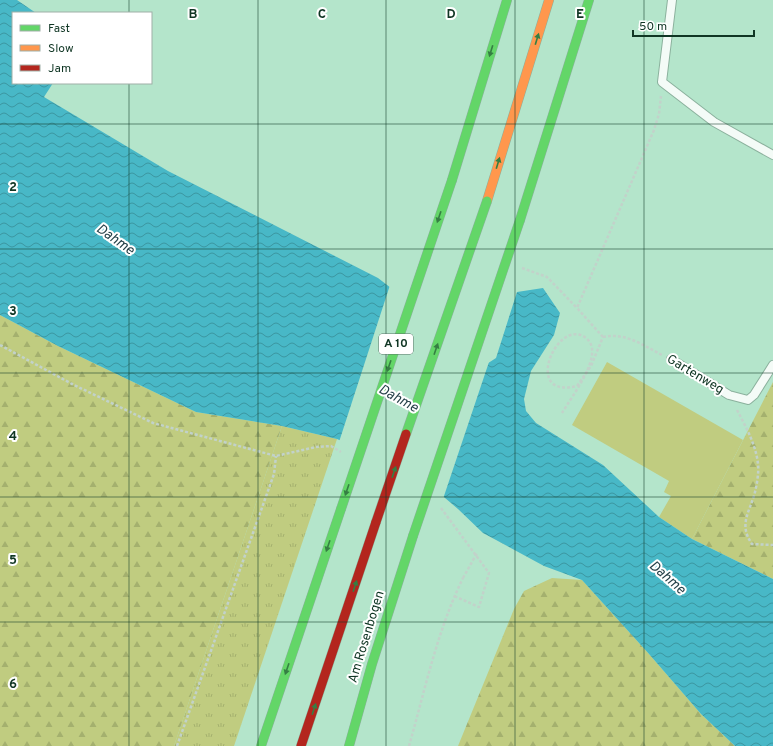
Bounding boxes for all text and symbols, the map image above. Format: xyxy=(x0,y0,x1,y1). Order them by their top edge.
text: B xyxy=(189,7,198,23)
text: C xyxy=(318,7,326,23)
text: D xyxy=(446,7,456,23)
text: E xyxy=(576,7,584,23)
legend xyxy=(12,12,152,84)
scale bar xyxy=(633,12,754,38)
text: 50 m xyxy=(639,19,667,35)
text: Fast xyxy=(48,21,70,37)
one-way arrow xyxy=(534,33,540,45)
text: Slow xyxy=(48,41,74,57)
one-way arrow xyxy=(488,45,494,57)
text: Jam xyxy=(48,61,71,77)
one-way arrow xyxy=(496,157,502,169)
text: 2 xyxy=(9,180,17,196)
one-way arrow xyxy=(436,211,442,223)
water label: Dahme xyxy=(93,221,138,260)
text: 3 xyxy=(9,304,17,320)
road number: A 10 xyxy=(379,334,413,354)
one-way arrow xyxy=(433,343,439,355)
street label: Gartenweg xyxy=(663,352,727,398)
one-way arrow xyxy=(385,361,391,373)
water label: Dahme xyxy=(375,381,421,417)
text: 4 xyxy=(9,429,17,445)
one-way arrow xyxy=(391,466,397,478)
one-way arrow xyxy=(344,484,350,496)
one-way arrow xyxy=(325,540,331,552)
text: 5 xyxy=(9,553,17,569)
water label: Dahme xyxy=(645,558,689,599)
one-way arrow xyxy=(352,579,358,591)
street label: Am Rosenbogen xyxy=(345,589,389,685)
one-way arrow xyxy=(283,664,289,676)
text: 6 xyxy=(9,677,17,693)
one-way arrow xyxy=(311,703,317,715)

